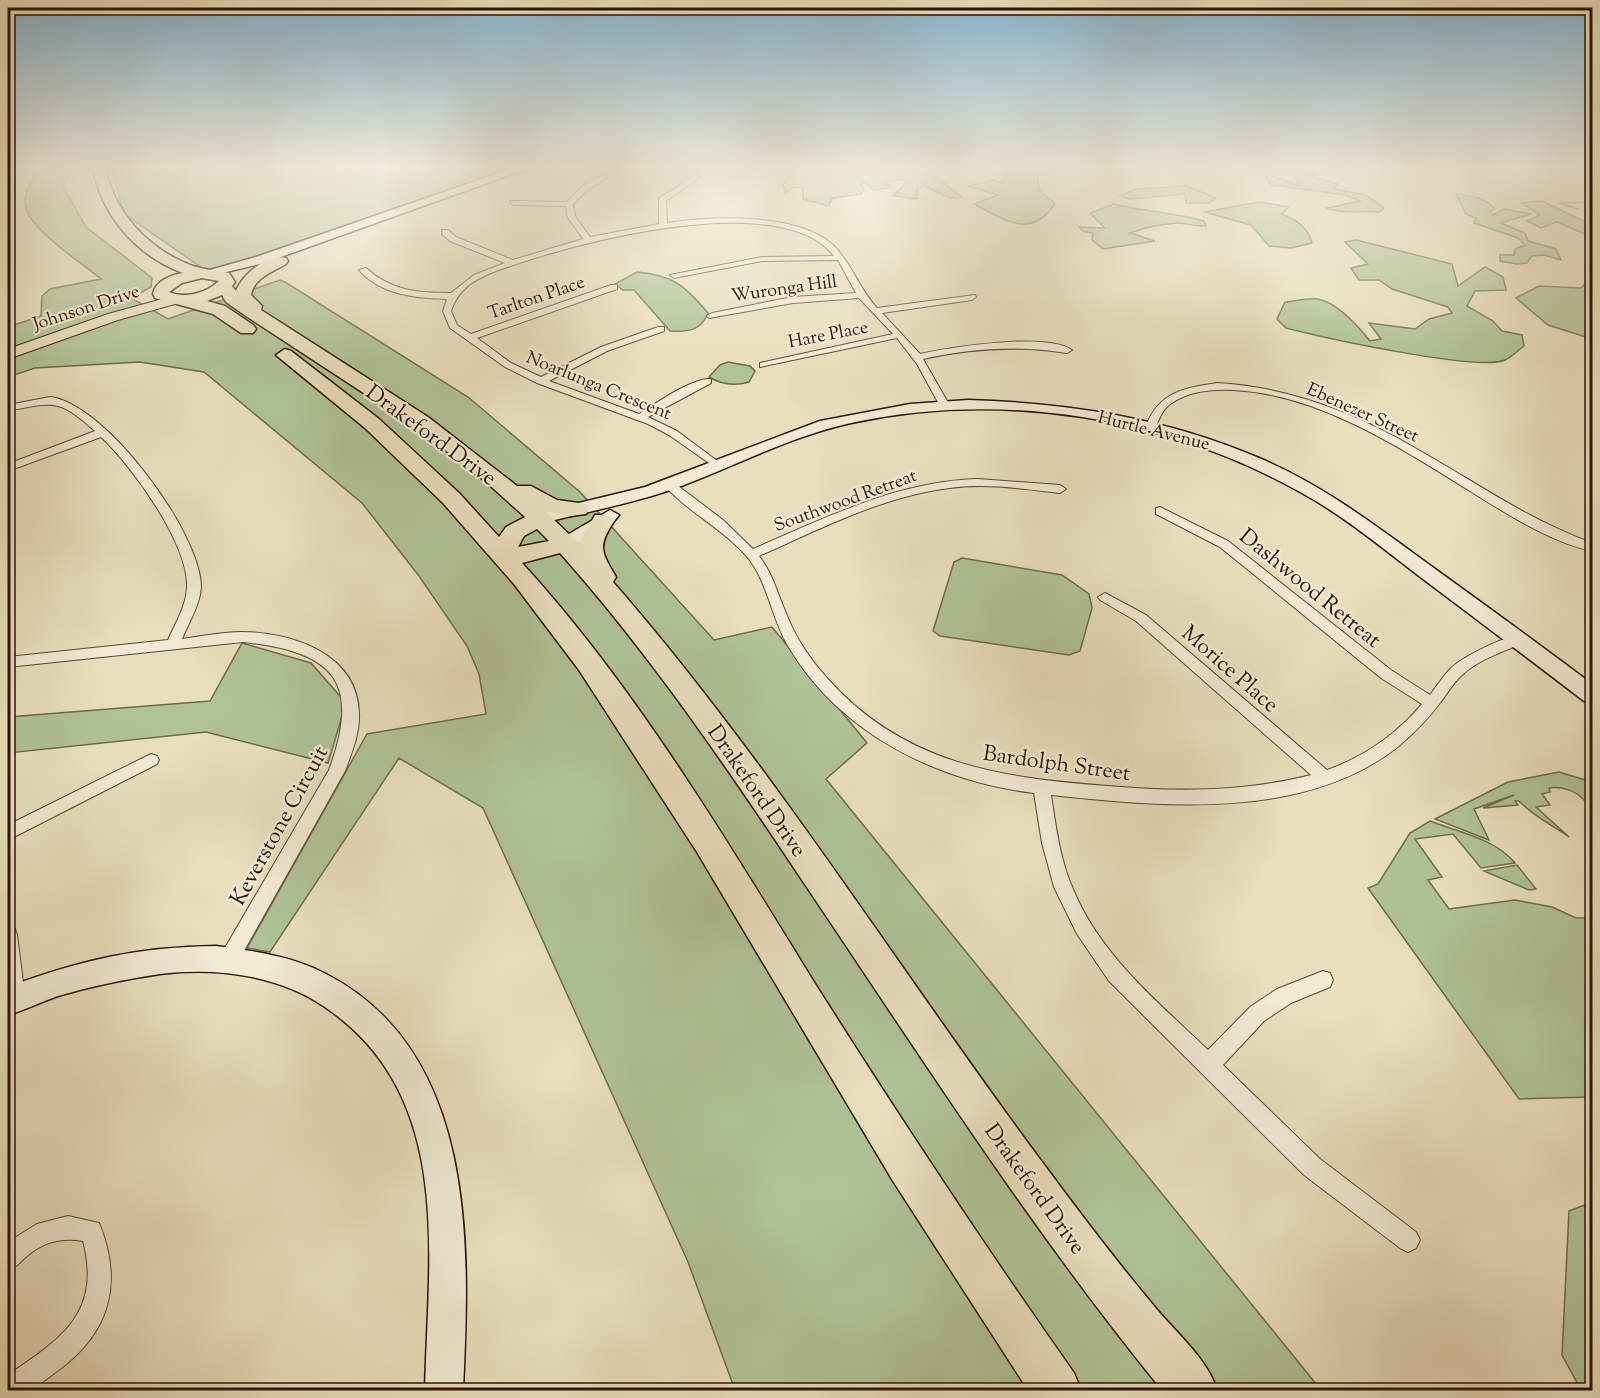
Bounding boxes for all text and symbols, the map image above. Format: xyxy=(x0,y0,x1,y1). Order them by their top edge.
street label: Tarlton Place xyxy=(485,270,589,328)
street label: Wuronga Hill xyxy=(730,270,839,310)
street label: Johnson Drive xyxy=(29,279,143,339)
street label: Hare Place xyxy=(786,315,871,356)
street label: Noarlunga Crescent xyxy=(522,346,675,428)
street label: Ebenezer Street xyxy=(1302,377,1423,450)
street label: Drakeford Drive xyxy=(358,378,502,495)
street label: Hurtle Avenue xyxy=(1095,405,1212,458)
street label: Southwood Retreat xyxy=(771,464,921,540)
street label: Dashwood Retreat xyxy=(1231,522,1387,657)
street label: Morice Place xyxy=(1173,619,1285,722)
street label: Drakeford Drive xyxy=(698,719,813,864)
street label: Bardolph Street xyxy=(981,739,1133,791)
street label: Keverstone Circuit xyxy=(223,740,338,912)
street label: Drakeford Drive xyxy=(975,1118,1092,1262)

